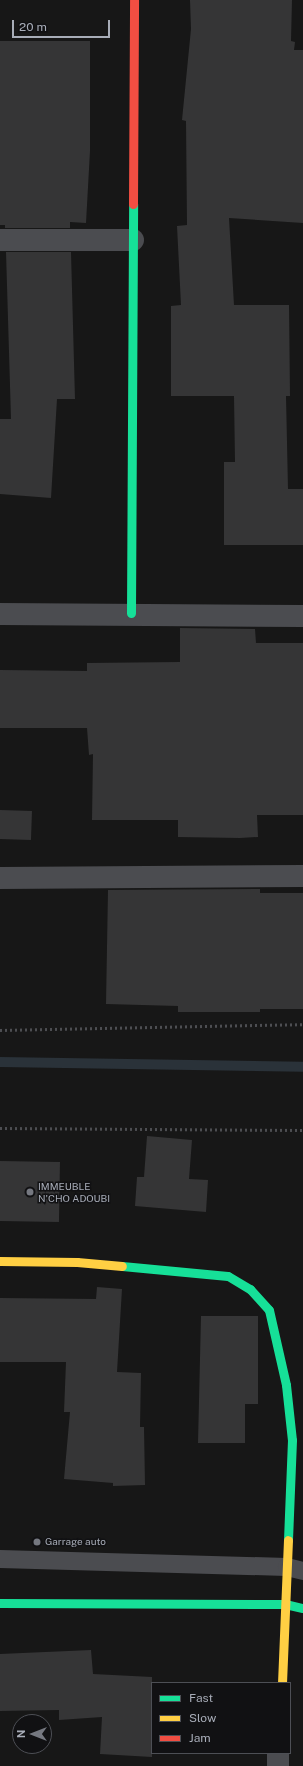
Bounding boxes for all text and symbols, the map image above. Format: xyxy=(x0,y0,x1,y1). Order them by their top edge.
scale bar xyxy=(14,12,112,38)
text: 20 m xyxy=(19,20,47,34)
place label: IMMEUBLE N'CHO ADOUBI xyxy=(38,1180,110,1204)
marker: IMMEUBLE N'CHO ADOUBI xyxy=(25,1187,35,1197)
place label: Garrage auto xyxy=(45,1536,106,1548)
marker: Garrage auto xyxy=(32,1537,42,1547)
legend xyxy=(151,1682,291,1754)
text: Fast xyxy=(189,1691,213,1705)
text: Slow xyxy=(189,1711,216,1725)
north arrow xyxy=(12,1714,52,1754)
text: N xyxy=(15,1730,27,1738)
text: Jam xyxy=(189,1731,211,1745)

